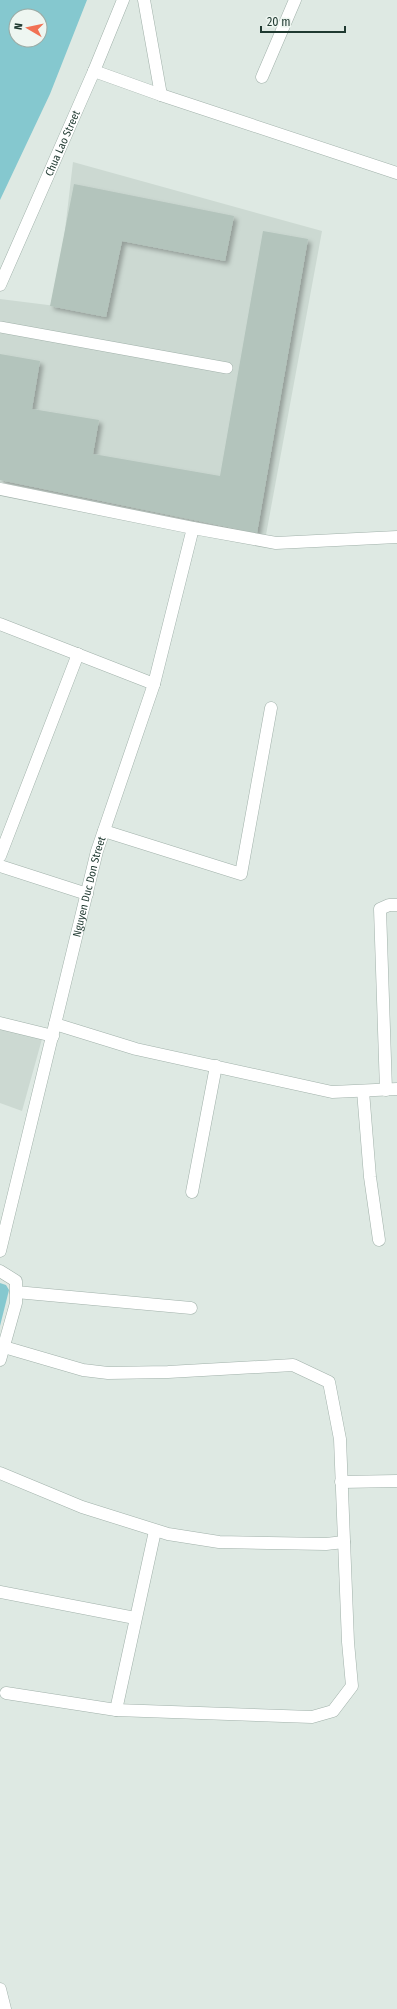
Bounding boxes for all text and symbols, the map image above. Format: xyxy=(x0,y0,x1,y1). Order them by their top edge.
north arrow xyxy=(8,8,48,48)
scale bar xyxy=(261,8,345,34)
text: 20 m xyxy=(267,15,291,29)
text: N xyxy=(12,22,26,31)
street label: Chua Lao Street xyxy=(43,108,83,178)
street label: Nguyen Duc Don Street xyxy=(70,834,109,938)

